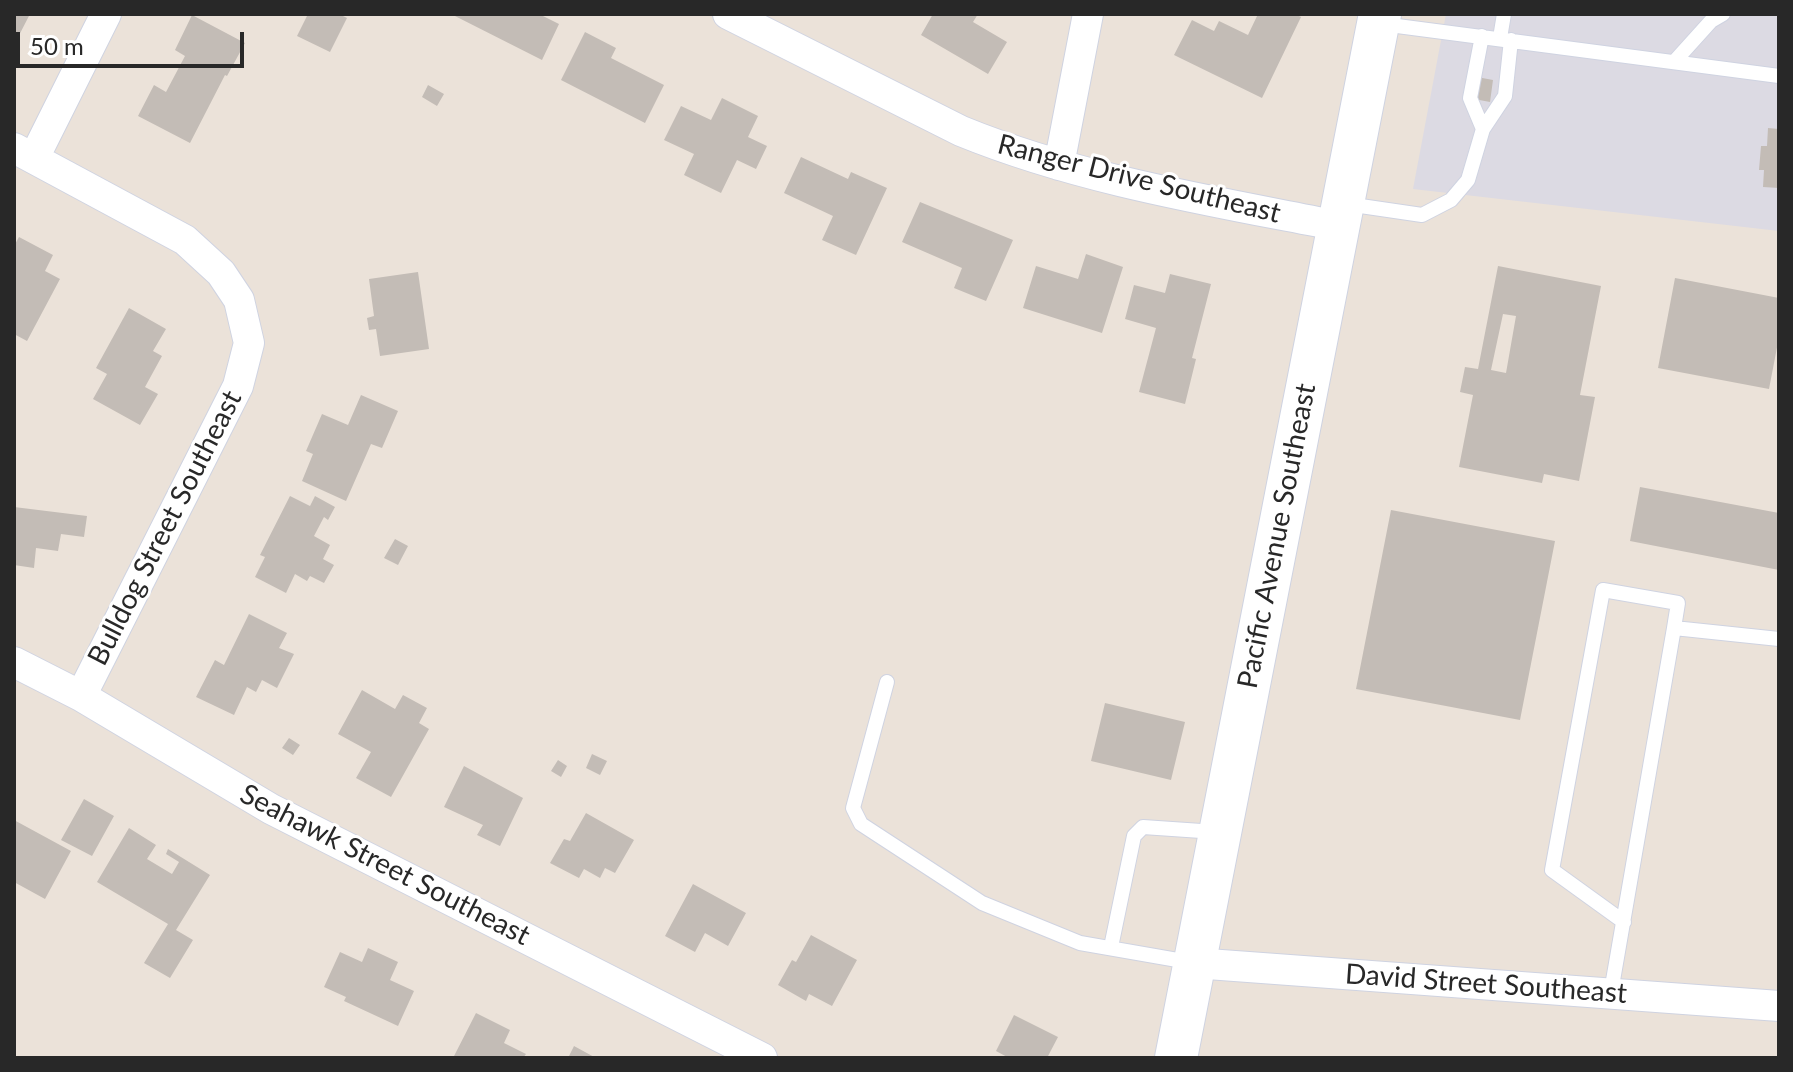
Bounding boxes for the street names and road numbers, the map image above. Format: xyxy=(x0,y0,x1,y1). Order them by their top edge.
street label: Ranger Drive Southeast xyxy=(994,128,1284,230)
street label: Pacific Avenue Southeast xyxy=(1231,381,1323,691)
street label: Bulldog Street Southeast xyxy=(81,385,249,671)
street label: Seahawk Street Southeast xyxy=(235,777,535,953)
street label: David Street Southeast xyxy=(1344,957,1628,1011)

